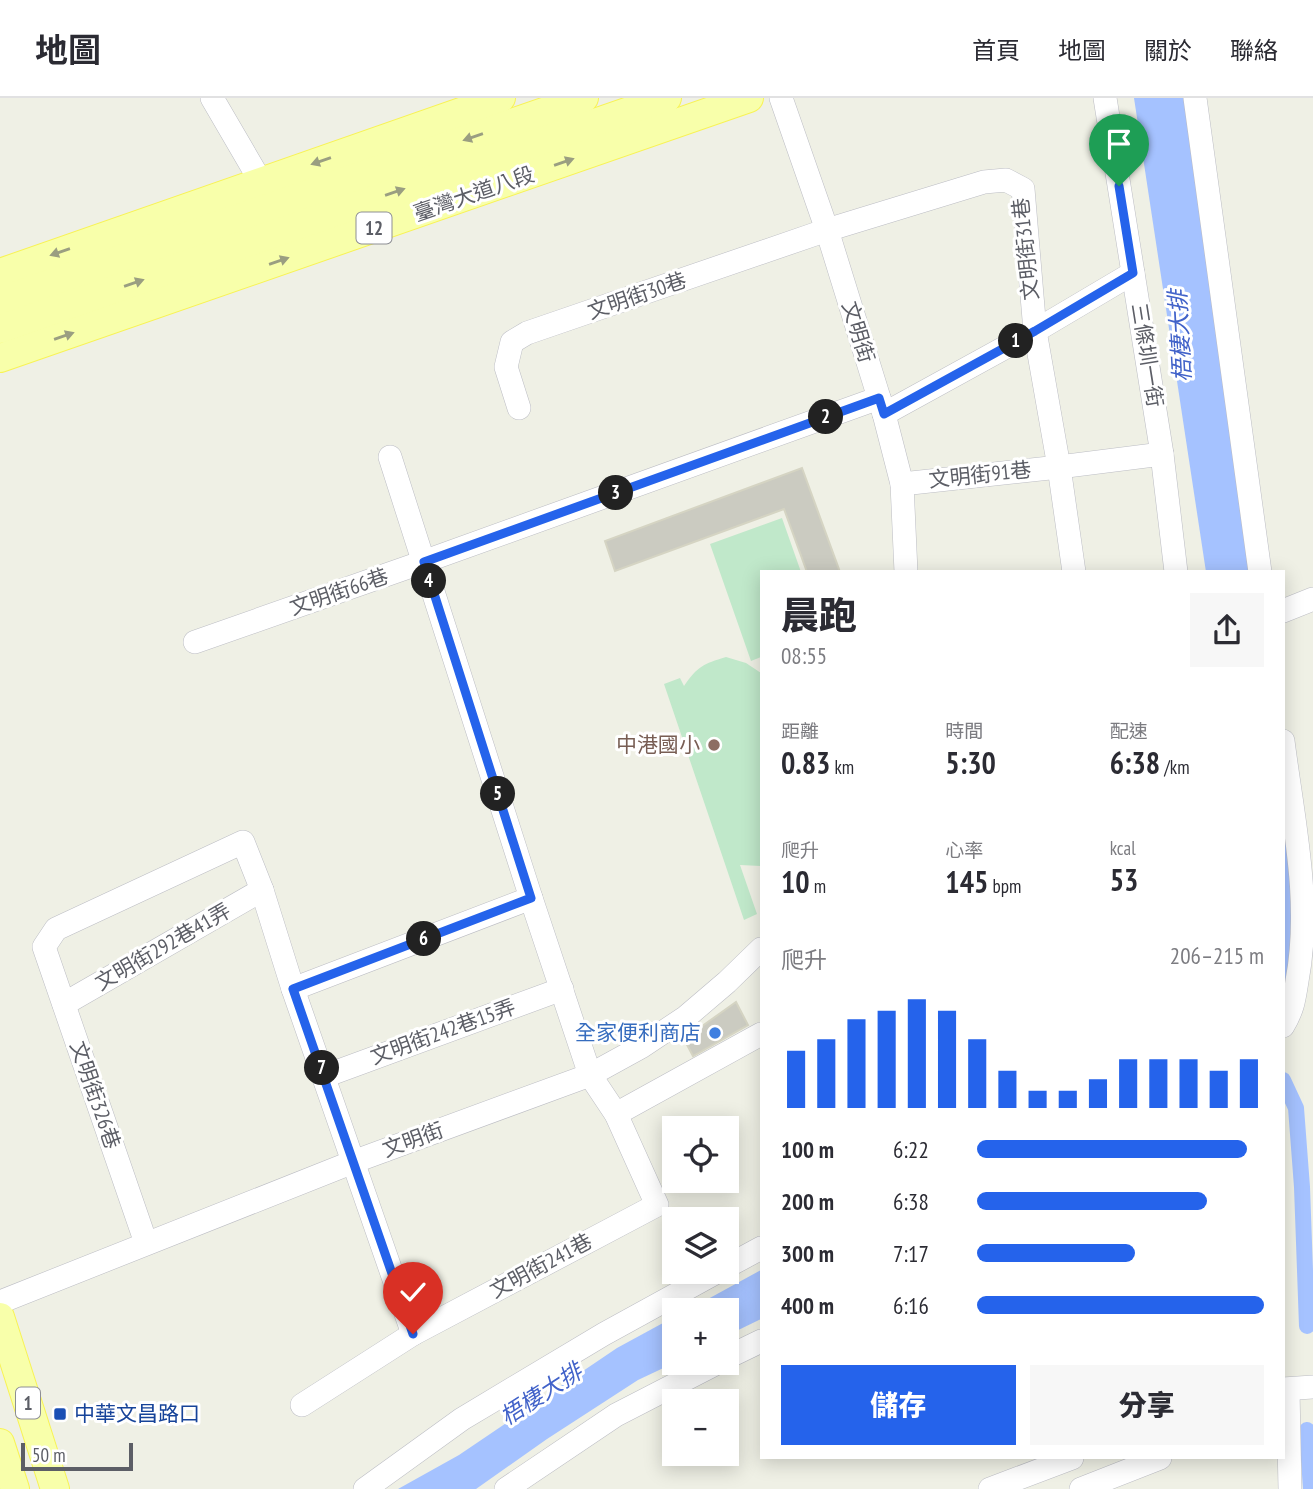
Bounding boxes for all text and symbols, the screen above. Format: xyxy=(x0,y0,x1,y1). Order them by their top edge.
text: 地圖 xyxy=(35,28,101,71)
text: 首頁 xyxy=(972,35,1020,66)
text: 地圖 xyxy=(1058,35,1106,66)
text: 關於 xyxy=(1144,35,1192,66)
text: 聯絡 xyxy=(1230,35,1278,66)
pin xyxy=(1089,114,1149,186)
icon: arrive xyxy=(1100,125,1138,163)
one-way arrow xyxy=(463,131,484,142)
one-way arrow xyxy=(311,156,332,167)
one-way arrow xyxy=(553,156,574,167)
street label: 臺灣大道八段 xyxy=(410,160,538,227)
one-way arrow xyxy=(385,186,406,197)
street label: 文明街31巷 xyxy=(1007,196,1044,302)
road number: 12 xyxy=(356,212,392,244)
one-way arrow xyxy=(50,247,71,258)
one-way arrow xyxy=(269,255,290,266)
street label: 文明街30巷 xyxy=(584,266,690,325)
one-way arrow xyxy=(123,277,144,288)
water label: 梧棲大排 xyxy=(1162,286,1196,383)
street label: 文明街 xyxy=(836,298,881,366)
street label: 三條圳一街 xyxy=(1126,301,1169,409)
pin: 1 xyxy=(998,324,1034,358)
text: 1 xyxy=(1011,328,1020,352)
one-way arrow xyxy=(54,330,75,341)
pin: 2 xyxy=(808,400,844,434)
text: 2 xyxy=(821,404,830,428)
street label: 文明街91巷 xyxy=(927,456,1033,493)
pin: 3 xyxy=(598,476,634,510)
text: 3 xyxy=(611,480,620,504)
street label: 文明街66巷 xyxy=(286,562,392,621)
pin: 4 xyxy=(412,564,446,598)
text: 4 xyxy=(424,568,433,592)
text: 晨跑 xyxy=(781,590,857,639)
button: share xyxy=(1190,593,1264,667)
text: 08:55 xyxy=(781,641,827,670)
text: 距離 xyxy=(781,719,819,743)
text: 時間 xyxy=(945,719,983,743)
text: 配速 xyxy=(1110,719,1148,743)
place label: 中港國小 xyxy=(616,731,700,758)
marker: 中港國小 xyxy=(706,737,722,753)
text: 0.83 xyxy=(781,743,830,782)
text: 5:30 xyxy=(945,743,996,782)
text: 6:38 xyxy=(1110,743,1160,782)
text: km xyxy=(830,755,854,779)
text: /km xyxy=(1160,755,1190,779)
pin: 5 xyxy=(480,776,516,812)
text: 5 xyxy=(493,781,502,805)
text: kcal xyxy=(1110,836,1136,860)
text: 爬升 xyxy=(781,838,819,862)
text: 心率 xyxy=(945,838,983,862)
text: 53 xyxy=(1110,860,1138,899)
text: 10 xyxy=(781,862,810,901)
text: 145 xyxy=(945,862,988,901)
text: m xyxy=(810,874,826,898)
text: bpm xyxy=(988,874,1021,898)
street label: 文明街292巷41弄 xyxy=(90,897,235,996)
pin: 6 xyxy=(406,922,442,956)
text: 6 xyxy=(419,926,428,950)
text: 206–215 m xyxy=(1170,941,1264,970)
text: 爬升 xyxy=(781,945,827,974)
street label: 文明街242巷15弄 xyxy=(367,993,519,1070)
place label: 全家便利商店 xyxy=(575,1019,701,1046)
marker: 全家便利商店 xyxy=(707,1025,723,1041)
street label: 文明街326巷 xyxy=(64,1037,127,1152)
pin: 7 xyxy=(304,1051,340,1086)
text: 7 xyxy=(317,1055,326,1079)
street label: 文明街 xyxy=(379,1116,447,1163)
map controls xyxy=(662,1116,739,1466)
button: locate xyxy=(662,1116,739,1193)
text: 100 m xyxy=(781,1135,834,1164)
text: 6:22 xyxy=(893,1135,929,1164)
text: 200 m xyxy=(781,1187,834,1216)
text: 6:38 xyxy=(893,1187,929,1216)
button: layers xyxy=(662,1207,739,1284)
street label: 文明街241巷 xyxy=(485,1227,597,1304)
text: 300 m xyxy=(781,1239,834,1268)
text: 7:17 xyxy=(893,1239,929,1268)
pin xyxy=(383,1262,443,1334)
icon: check xyxy=(394,1273,432,1311)
text: 400 m xyxy=(781,1291,834,1320)
text: 6:16 xyxy=(893,1291,929,1320)
button: + xyxy=(662,1298,739,1375)
water label: 梧棲大排 xyxy=(494,1355,590,1431)
button: 儲存 xyxy=(781,1365,1016,1445)
button: 分享 xyxy=(1030,1365,1264,1445)
road number: 1 xyxy=(16,1387,40,1418)
button: − xyxy=(662,1389,739,1466)
place label: 中華文昌路口 xyxy=(74,1400,200,1427)
marker: 中華文昌路口 xyxy=(52,1406,68,1422)
scale bar xyxy=(21,1440,133,1472)
text: 50 m xyxy=(32,1443,66,1467)

